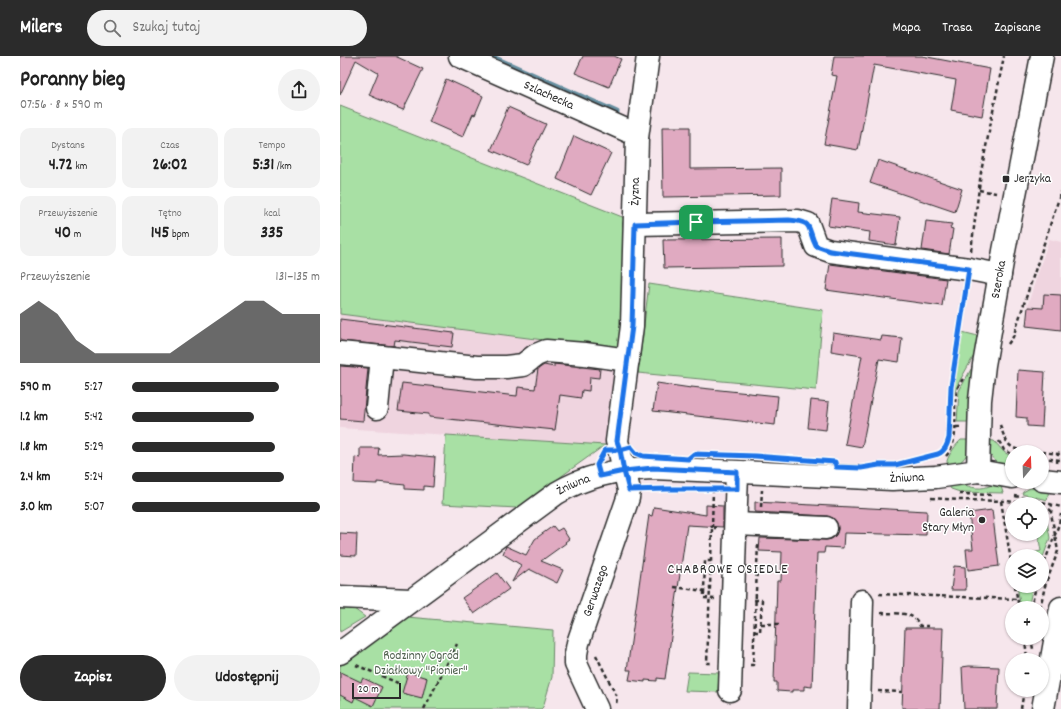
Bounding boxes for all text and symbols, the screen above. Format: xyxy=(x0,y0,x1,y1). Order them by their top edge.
search box xyxy=(87,10,367,46)
text: Milers xyxy=(20,15,63,42)
icon: search xyxy=(101,17,123,39)
text: Szukaj tutaj xyxy=(133,17,200,39)
text: Mapa xyxy=(893,18,920,38)
text: Trasa xyxy=(942,18,972,38)
text: Zapisane xyxy=(994,18,1041,38)
text: Poranny bieg xyxy=(20,65,125,96)
button: share xyxy=(278,69,320,111)
street label: Szlachecka xyxy=(520,76,578,115)
text: 07:56 · 8 × 590 m xyxy=(20,96,103,115)
text: Dystans xyxy=(51,138,85,154)
text: Czas xyxy=(160,138,180,154)
text: Tempo xyxy=(259,138,285,154)
text: 4.72 xyxy=(49,154,73,178)
text: 26:02 xyxy=(152,154,188,178)
text: 5:31 xyxy=(252,154,274,178)
text: km xyxy=(73,159,87,175)
text: /km xyxy=(274,159,292,175)
place label: Jerzyka xyxy=(1014,170,1052,189)
marker: Jerzyka xyxy=(1001,174,1011,184)
street label: Żyzna xyxy=(626,177,645,206)
pin xyxy=(679,205,713,239)
text: Przewyższenie xyxy=(38,206,98,222)
text: Tętno xyxy=(158,206,182,222)
text: kcal xyxy=(264,206,280,222)
icon: arrive xyxy=(685,211,707,233)
text: 40 xyxy=(55,222,71,246)
text: 145 xyxy=(151,222,169,246)
text: 335 xyxy=(261,222,283,246)
text: m xyxy=(71,227,81,243)
text: bpm xyxy=(169,227,189,243)
street label: Szeroka xyxy=(986,258,1012,300)
text: Przewyższenie xyxy=(20,268,90,287)
text: 131–135 m xyxy=(276,268,320,287)
text: 590 m xyxy=(20,378,51,397)
text: 5:27 xyxy=(84,378,103,397)
text: 1.2 km xyxy=(20,408,48,427)
text: 5:42 xyxy=(84,408,103,427)
text: 1.8 km xyxy=(20,438,47,457)
text: 5:29 xyxy=(84,438,104,457)
north arrow xyxy=(1005,445,1049,489)
map controls xyxy=(1005,445,1049,697)
text: 2.4 km xyxy=(20,468,50,487)
text: 5:24 xyxy=(84,468,103,487)
street label: Żniwna xyxy=(889,468,926,489)
street label: Żniwna xyxy=(553,469,593,501)
button: locate xyxy=(1005,497,1049,541)
text: 3.0 km xyxy=(20,498,52,517)
text: 5:07 xyxy=(84,498,104,517)
place label: Galeria Stary Młyn xyxy=(922,504,975,538)
marker: Galeria Stary Młyn xyxy=(977,515,987,525)
button: layers xyxy=(1005,549,1049,593)
district label: CHABROWE OSIEDLE xyxy=(667,560,789,580)
street label: Gerwazego xyxy=(578,562,614,619)
button: + xyxy=(1005,601,1049,645)
park label: Rodzinny Ogród Działkowy "Pionier" xyxy=(374,647,468,681)
button: − xyxy=(1005,653,1049,697)
button: Zapisz xyxy=(20,655,166,701)
button: Udostępnij xyxy=(174,655,320,701)
scale bar xyxy=(352,681,401,700)
text: 20 m xyxy=(358,682,379,698)

